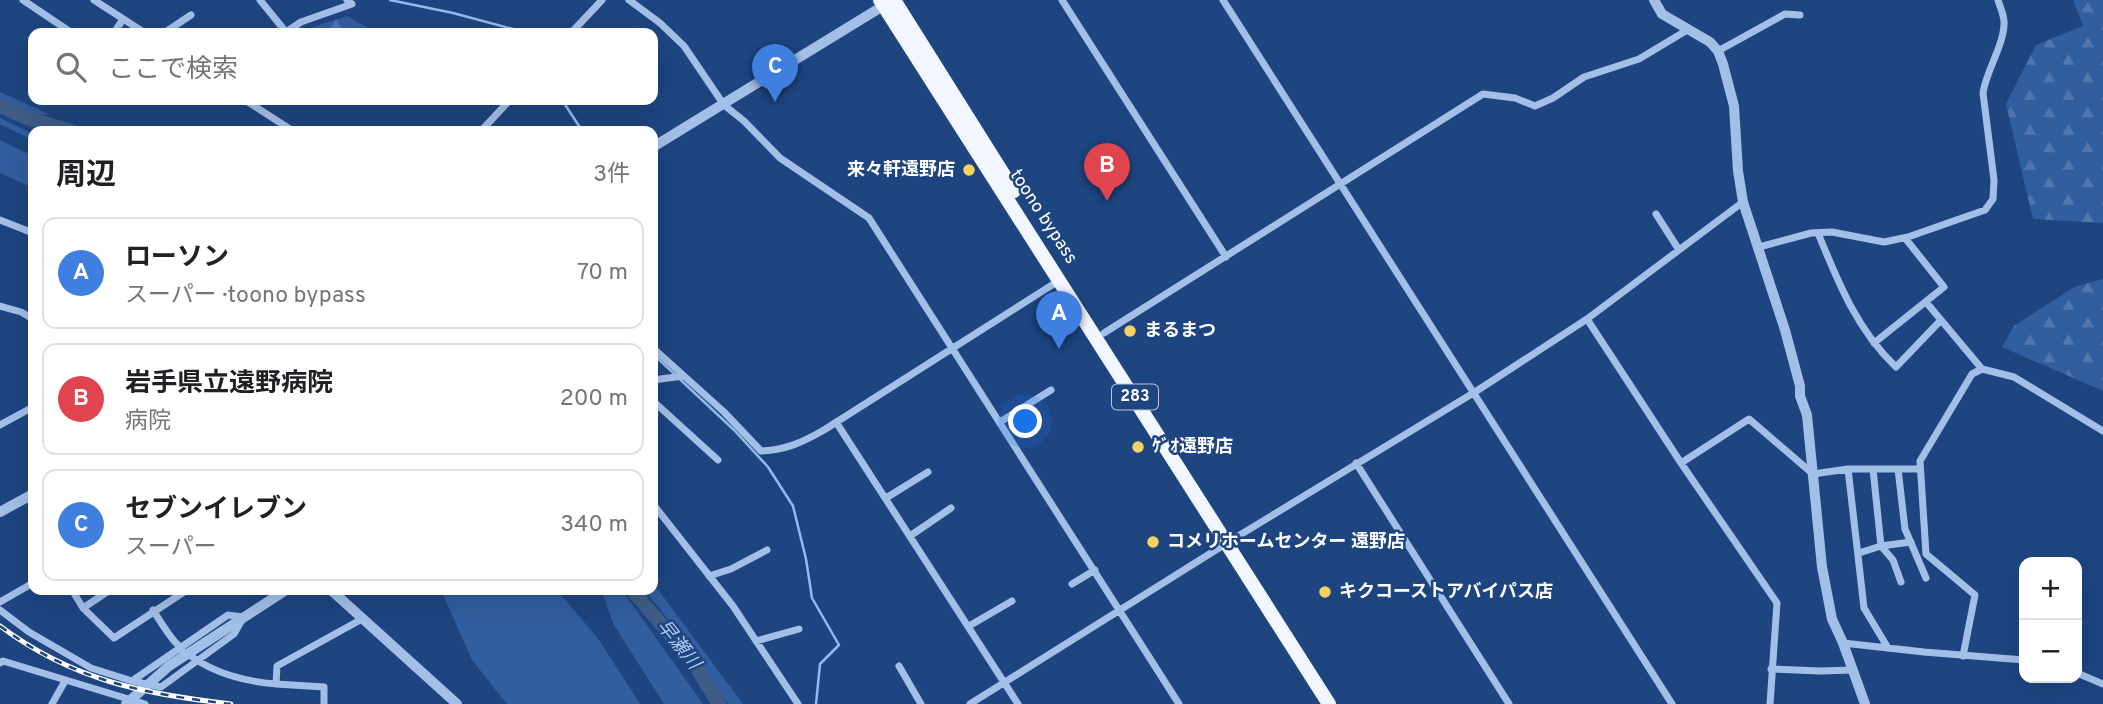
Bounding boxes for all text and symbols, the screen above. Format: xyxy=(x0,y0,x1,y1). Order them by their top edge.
search box xyxy=(28,28,658,105)
pin: C xyxy=(752,44,798,102)
icon: search xyxy=(52,48,90,86)
text: ここで検索 xyxy=(108,54,238,87)
pin: B xyxy=(1084,143,1130,201)
text: 周辺 xyxy=(56,158,116,195)
place label: 来々軒遠野店 xyxy=(847,159,955,182)
text: 3件 xyxy=(593,161,630,190)
marker: 来々軒遠野店 xyxy=(961,162,977,178)
street label: toono bypass xyxy=(1004,165,1082,269)
text: ローソン xyxy=(125,242,229,275)
text: A xyxy=(73,259,89,288)
text: 70 m xyxy=(577,259,628,288)
text: スーパー · toono bypass xyxy=(125,282,366,311)
pin: A xyxy=(1036,291,1082,349)
place label: まるまつ xyxy=(1144,320,1216,343)
marker: まるまつ xyxy=(1122,323,1138,339)
text: 岩手県立遠野病院 xyxy=(125,368,333,401)
road number: 283 xyxy=(1112,384,1158,410)
text: B xyxy=(73,385,89,414)
text: 200 m xyxy=(560,385,628,414)
your location xyxy=(1008,404,1042,438)
text: 病院 xyxy=(125,408,171,437)
place label: ｹﾞｵ遠野店 xyxy=(1152,436,1233,459)
marker: ｹﾞｵ遠野店 xyxy=(1130,439,1146,455)
text: セブンイレブン xyxy=(125,494,307,527)
text: C xyxy=(74,511,88,540)
text: 340 m xyxy=(560,511,628,540)
place label: コメリホームセンター 遠野店 xyxy=(1167,531,1405,554)
text: スーパー xyxy=(125,534,217,563)
marker: コメリホームセンター 遠野店 xyxy=(1145,534,1161,550)
map controls xyxy=(2019,557,2082,683)
button: + xyxy=(2019,557,2082,620)
place label: キクコーストアバイパス店 xyxy=(1339,581,1553,604)
marker: キクコーストアバイパス店 xyxy=(1317,584,1333,600)
water label: 早瀬川 xyxy=(651,615,707,676)
button: − xyxy=(2019,620,2082,683)

